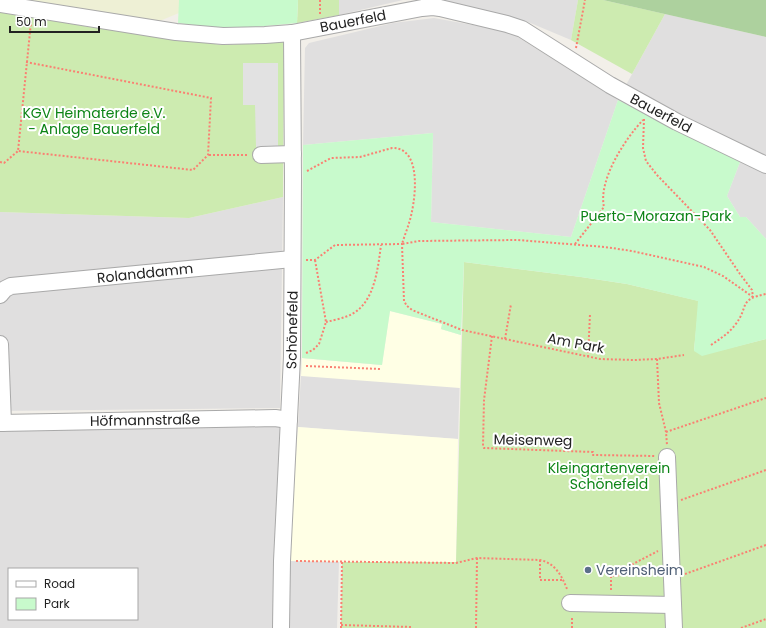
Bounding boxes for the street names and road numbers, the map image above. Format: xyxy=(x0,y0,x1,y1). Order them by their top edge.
street label: Bauerfeld xyxy=(318,5,388,37)
street label: Bauerfeld xyxy=(627,88,695,138)
street label: Rolanddamm xyxy=(96,258,194,288)
street label: Schönefeld xyxy=(281,291,303,369)
street label: Am Park xyxy=(546,328,607,358)
street label: Höfmannstraße xyxy=(90,409,201,431)
street label: Meisenweg xyxy=(493,429,573,451)

